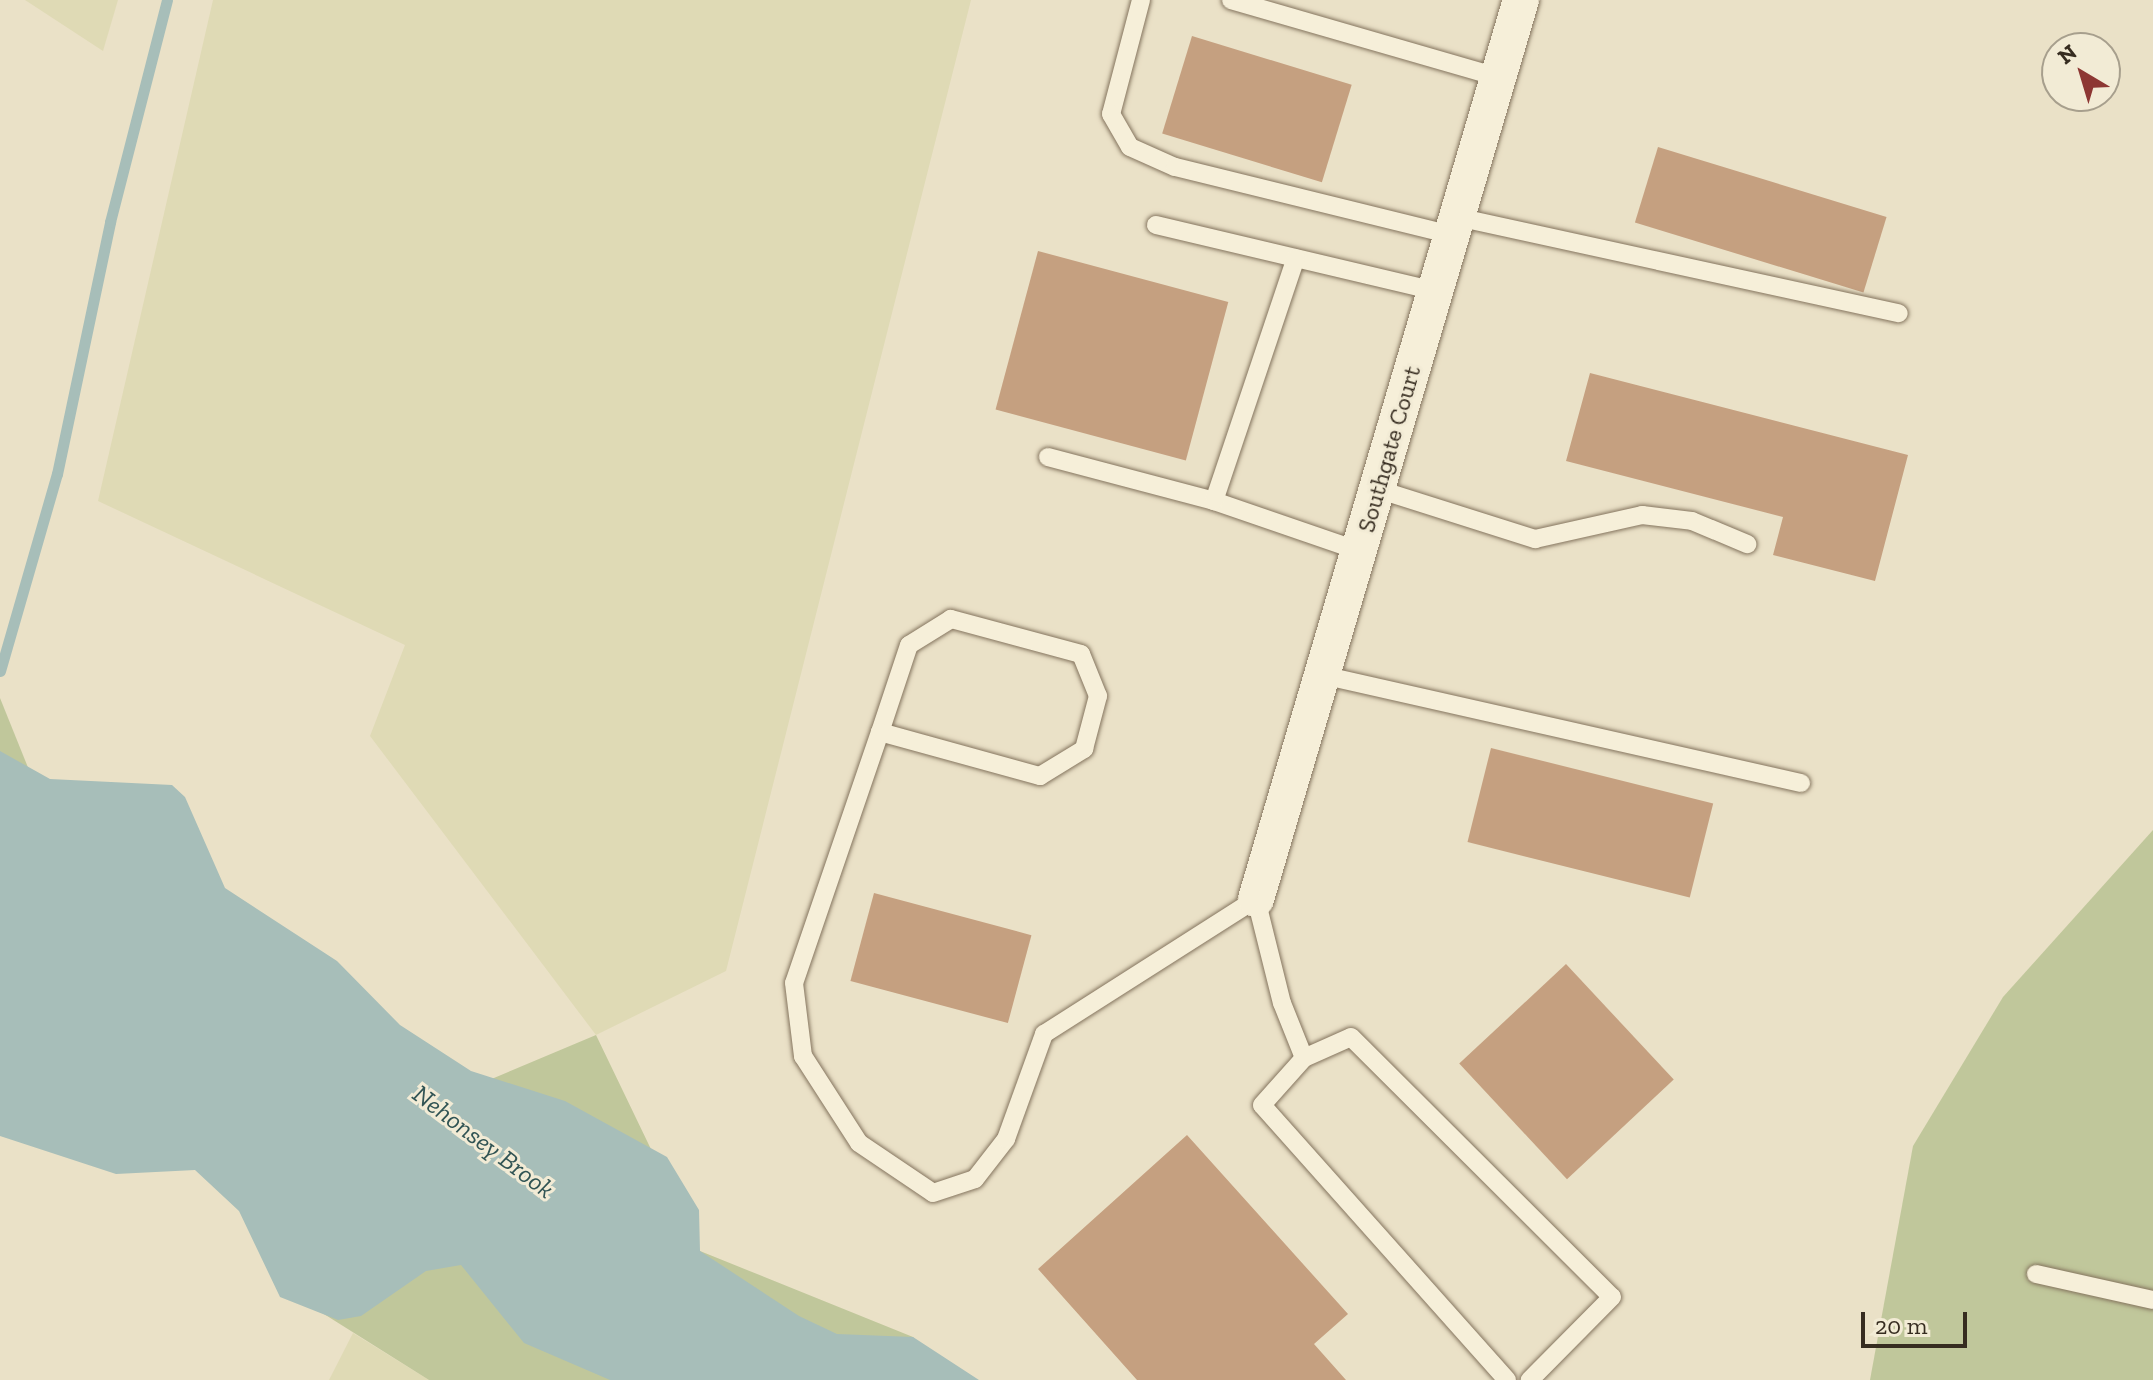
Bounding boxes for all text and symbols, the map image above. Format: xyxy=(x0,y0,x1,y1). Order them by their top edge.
north arrow xyxy=(2041,32,2121,112)
text: N xyxy=(2052,38,2082,70)
street label: Southgate Court xyxy=(1352,363,1426,535)
water label: Nehonsey Brook xyxy=(406,1079,560,1205)
scale bar xyxy=(1865,1296,1971,1346)
text: 20 m xyxy=(1875,1311,1927,1340)

